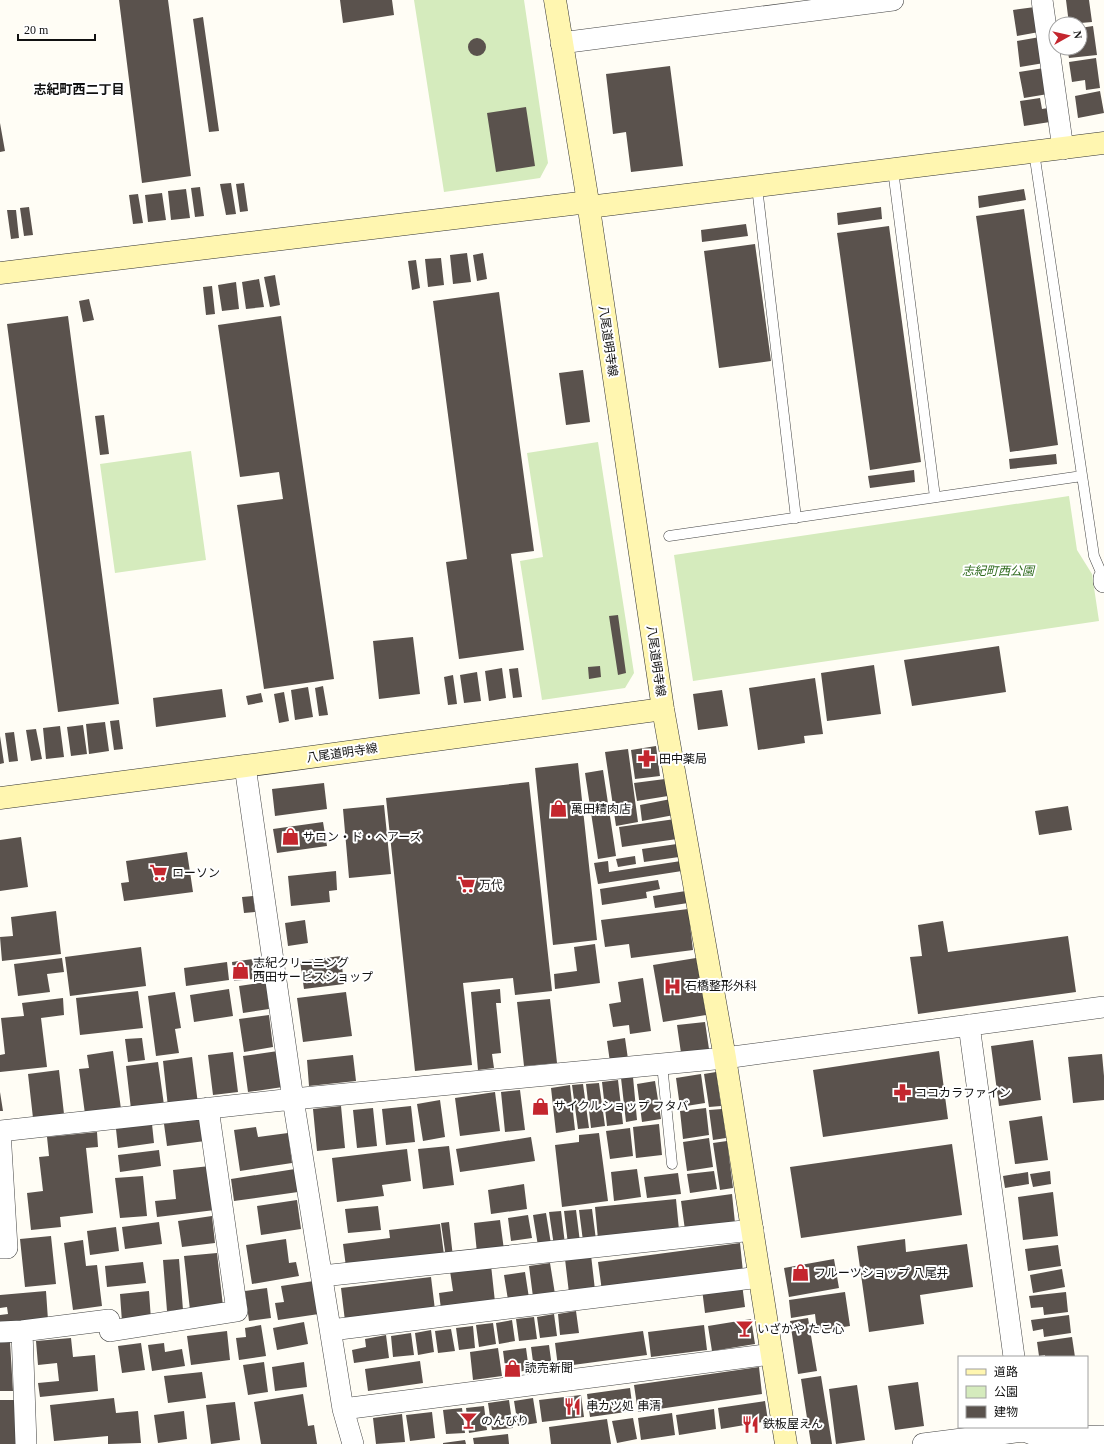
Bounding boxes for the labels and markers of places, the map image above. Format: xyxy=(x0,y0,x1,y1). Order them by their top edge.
pharmacy icon: 田中薬局 xyxy=(636,749,656,769)
place label: 田中薬局 xyxy=(659,752,707,766)
shop icon: 萬田精肉店 xyxy=(548,799,568,819)
place label: 萬田精肉店 xyxy=(571,802,631,816)
shop icon: サロン・ド・ヘアーズ xyxy=(280,827,300,847)
place label: サロン・ド・ヘアーズ xyxy=(303,830,422,844)
supermarket icon: ローソン xyxy=(149,863,169,883)
place label: ローソン xyxy=(172,866,220,880)
supermarket icon: 万代 xyxy=(456,875,476,895)
place label: 万代 xyxy=(479,878,503,892)
place label: 志紀クリーニング 西田サービスショップ xyxy=(253,956,373,984)
shop icon: 志紀クリーニング 西田サービスショップ xyxy=(230,960,250,980)
hospital icon: 石橋整形外科 xyxy=(662,976,682,996)
place label: 石橋整形外科 xyxy=(685,979,757,993)
pharmacy icon: ココカラファイン xyxy=(892,1083,912,1103)
place label: ココカラファイン xyxy=(915,1086,1011,1100)
shop icon: サイクルショップ フタバ xyxy=(531,1096,551,1116)
place label: サイクルショップ フタバ xyxy=(554,1099,688,1113)
shop icon: フルーツショップ 八尾井 xyxy=(791,1263,811,1283)
place label: フルーツショップ 八尾井 xyxy=(814,1266,949,1280)
bar icon: いざかや たこ心 xyxy=(734,1319,754,1339)
place label: いざかや たこ心 xyxy=(757,1322,844,1336)
shop icon: 読売新聞 xyxy=(502,1358,522,1378)
place label: 読売新聞 xyxy=(525,1361,573,1375)
restaurant icon: 串カツ処 串清 xyxy=(563,1396,583,1416)
place label: 串カツ処 串清 xyxy=(586,1399,661,1413)
bar icon: のんびり xyxy=(458,1411,478,1431)
place label: のんびり xyxy=(481,1414,529,1428)
restaurant icon: 鉄板屋えん xyxy=(740,1414,760,1434)
place label: 鉄板屋えん xyxy=(763,1417,823,1431)

